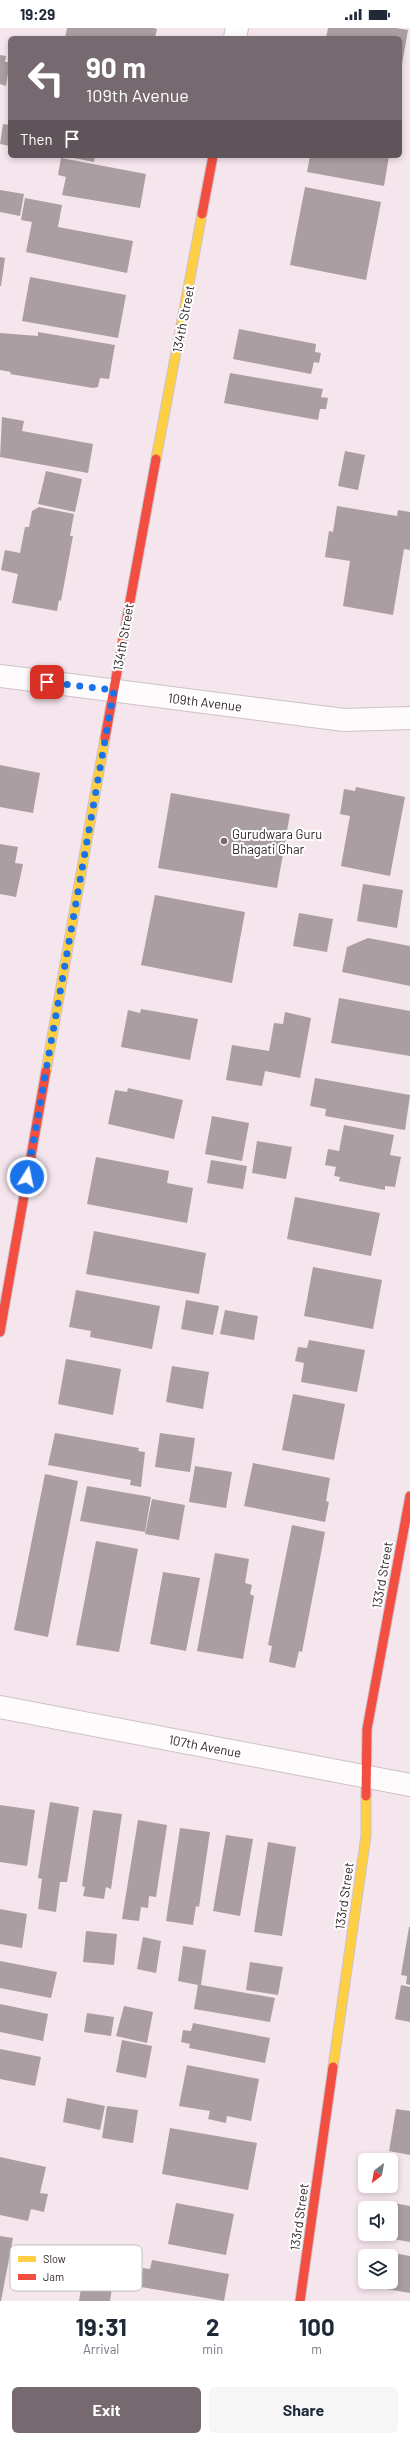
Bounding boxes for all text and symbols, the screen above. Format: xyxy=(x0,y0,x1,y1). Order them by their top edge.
text: 19:29 xyxy=(20,5,55,23)
text: 90 m xyxy=(86,50,146,84)
icon: left xyxy=(20,52,72,104)
text: 109th Avenue xyxy=(86,84,189,106)
icon: arrive xyxy=(61,128,83,150)
text: Then xyxy=(20,130,53,148)
street label: 134th Street xyxy=(169,284,197,354)
street label: 134th Street xyxy=(109,602,137,672)
pin xyxy=(30,665,64,699)
icon: arrive xyxy=(36,671,58,693)
street label: 109th Avenue xyxy=(167,690,243,714)
place label: Gurudwara Guru Bhagati Ghar xyxy=(232,826,322,857)
marker: Gurudwara Guru Bhagati Ghar xyxy=(219,836,229,846)
position arrow xyxy=(6,1156,48,1198)
street label: 133rd Street xyxy=(368,1540,396,1610)
street label: 107th Avenue xyxy=(167,1731,243,1761)
street label: 133rd Street xyxy=(331,1861,357,1931)
north arrow xyxy=(358,2153,398,2193)
map controls xyxy=(358,2153,398,2289)
street label: 133rd Street xyxy=(286,2182,312,2252)
button: sound xyxy=(358,2201,398,2241)
legend xyxy=(10,2245,142,2291)
button: layers xyxy=(358,2249,398,2289)
text: Slow xyxy=(43,2252,66,2265)
text: Jam xyxy=(43,2270,64,2283)
text: 19:31 xyxy=(75,2312,127,2341)
text: 2 xyxy=(206,2312,219,2341)
text: 100 xyxy=(299,2312,335,2341)
text: Arrival xyxy=(83,2341,119,2357)
text: min xyxy=(202,2341,223,2357)
text: m xyxy=(311,2341,322,2357)
button: Exit xyxy=(12,2387,201,2433)
button: Share xyxy=(209,2387,398,2433)

